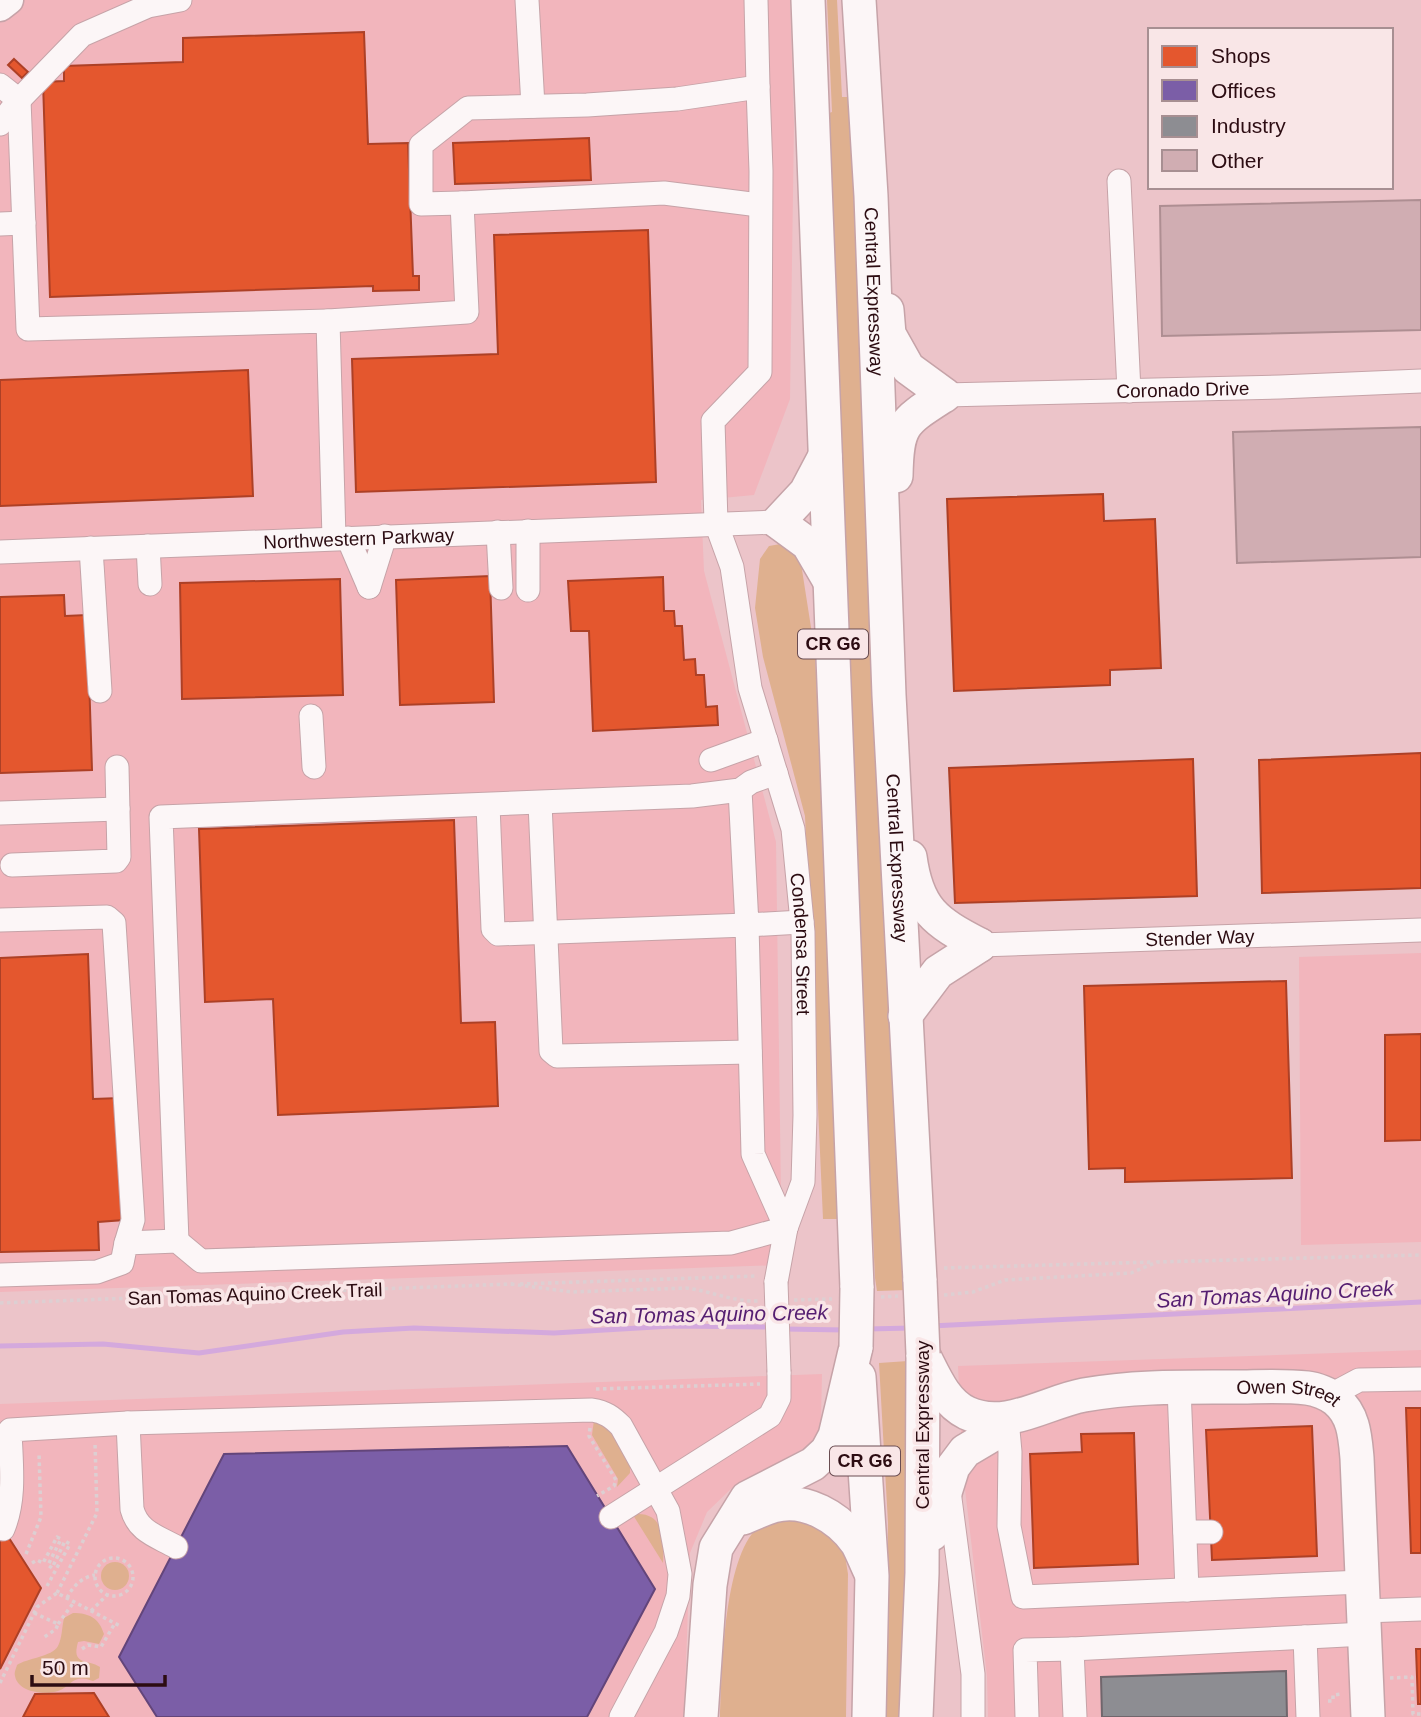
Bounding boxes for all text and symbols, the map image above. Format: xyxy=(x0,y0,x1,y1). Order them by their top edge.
legend xyxy=(1148,28,1393,189)
text: Shops xyxy=(1211,44,1271,67)
text: Offices xyxy=(1211,79,1276,102)
text: Industry xyxy=(1211,114,1286,137)
text: Other xyxy=(1211,149,1264,172)
street label: Central Expressway xyxy=(861,207,888,377)
street label: Coronado Drive xyxy=(1116,377,1250,401)
street label: Northwestern Parkway xyxy=(263,524,455,552)
road number: CR G6 xyxy=(798,630,868,658)
street label: Central Expressway xyxy=(883,773,913,944)
street label: Condensa Street xyxy=(787,872,814,1016)
street label: Stender Way xyxy=(1145,925,1255,950)
water label: San Tomas Aquino Creek xyxy=(1156,1276,1396,1312)
street label: San Tomas Aquino Creek Trail xyxy=(127,1279,383,1309)
water label: San Tomas Aquino Creek xyxy=(590,1300,830,1328)
street label: Central Expressway xyxy=(912,1340,933,1509)
street label: Owen Street xyxy=(1236,1376,1346,1411)
road number: CR G6 xyxy=(830,1446,900,1476)
scale bar xyxy=(32,1644,164,1688)
text: 50 m xyxy=(42,1656,89,1679)

